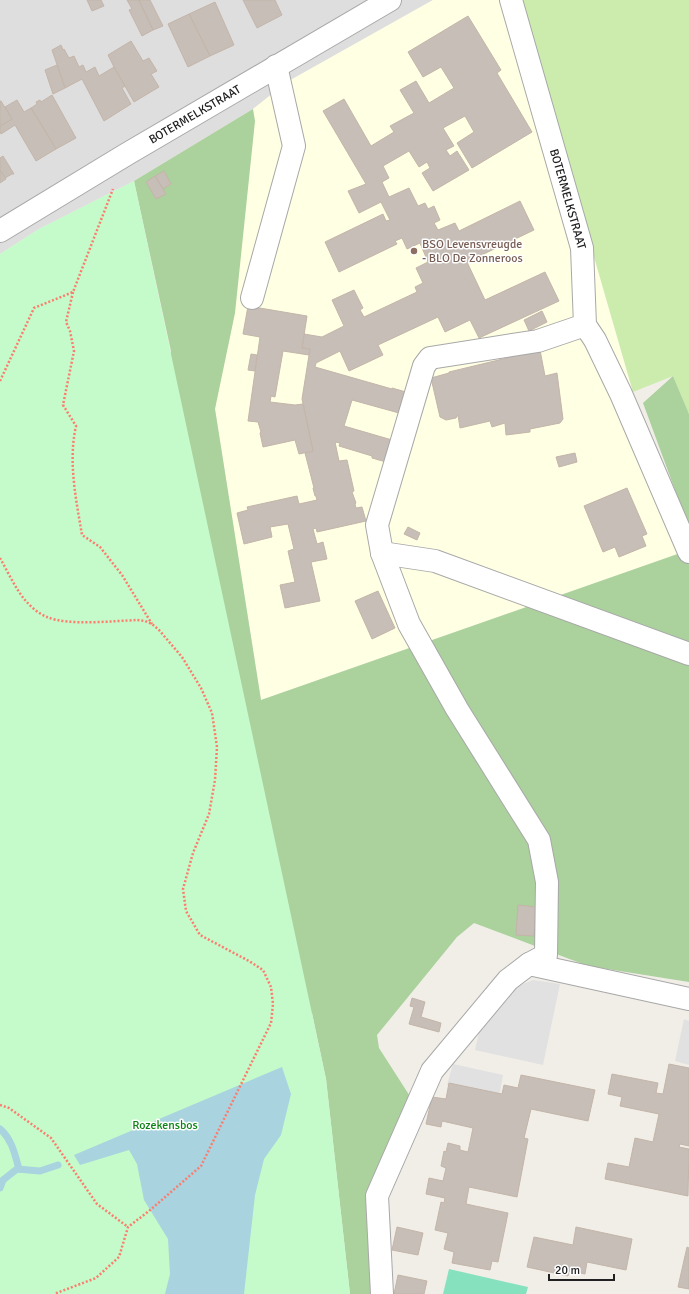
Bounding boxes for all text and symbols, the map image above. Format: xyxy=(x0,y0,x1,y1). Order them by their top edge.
street label: BOTERMELKSTRAAT xyxy=(146,82,244,147)
street label: BOTERMELKSTRAAT xyxy=(546,147,589,251)
place label: BSO Levensvreugde - BLO De Zonneroos xyxy=(422,237,523,266)
marker: BSO Levensvreugde - BLO De Zonneroos xyxy=(409,246,419,256)
park label: Rozekensbos xyxy=(132,1118,198,1133)
scale bar xyxy=(549,1256,614,1282)
text: 20 m xyxy=(555,1263,580,1278)

